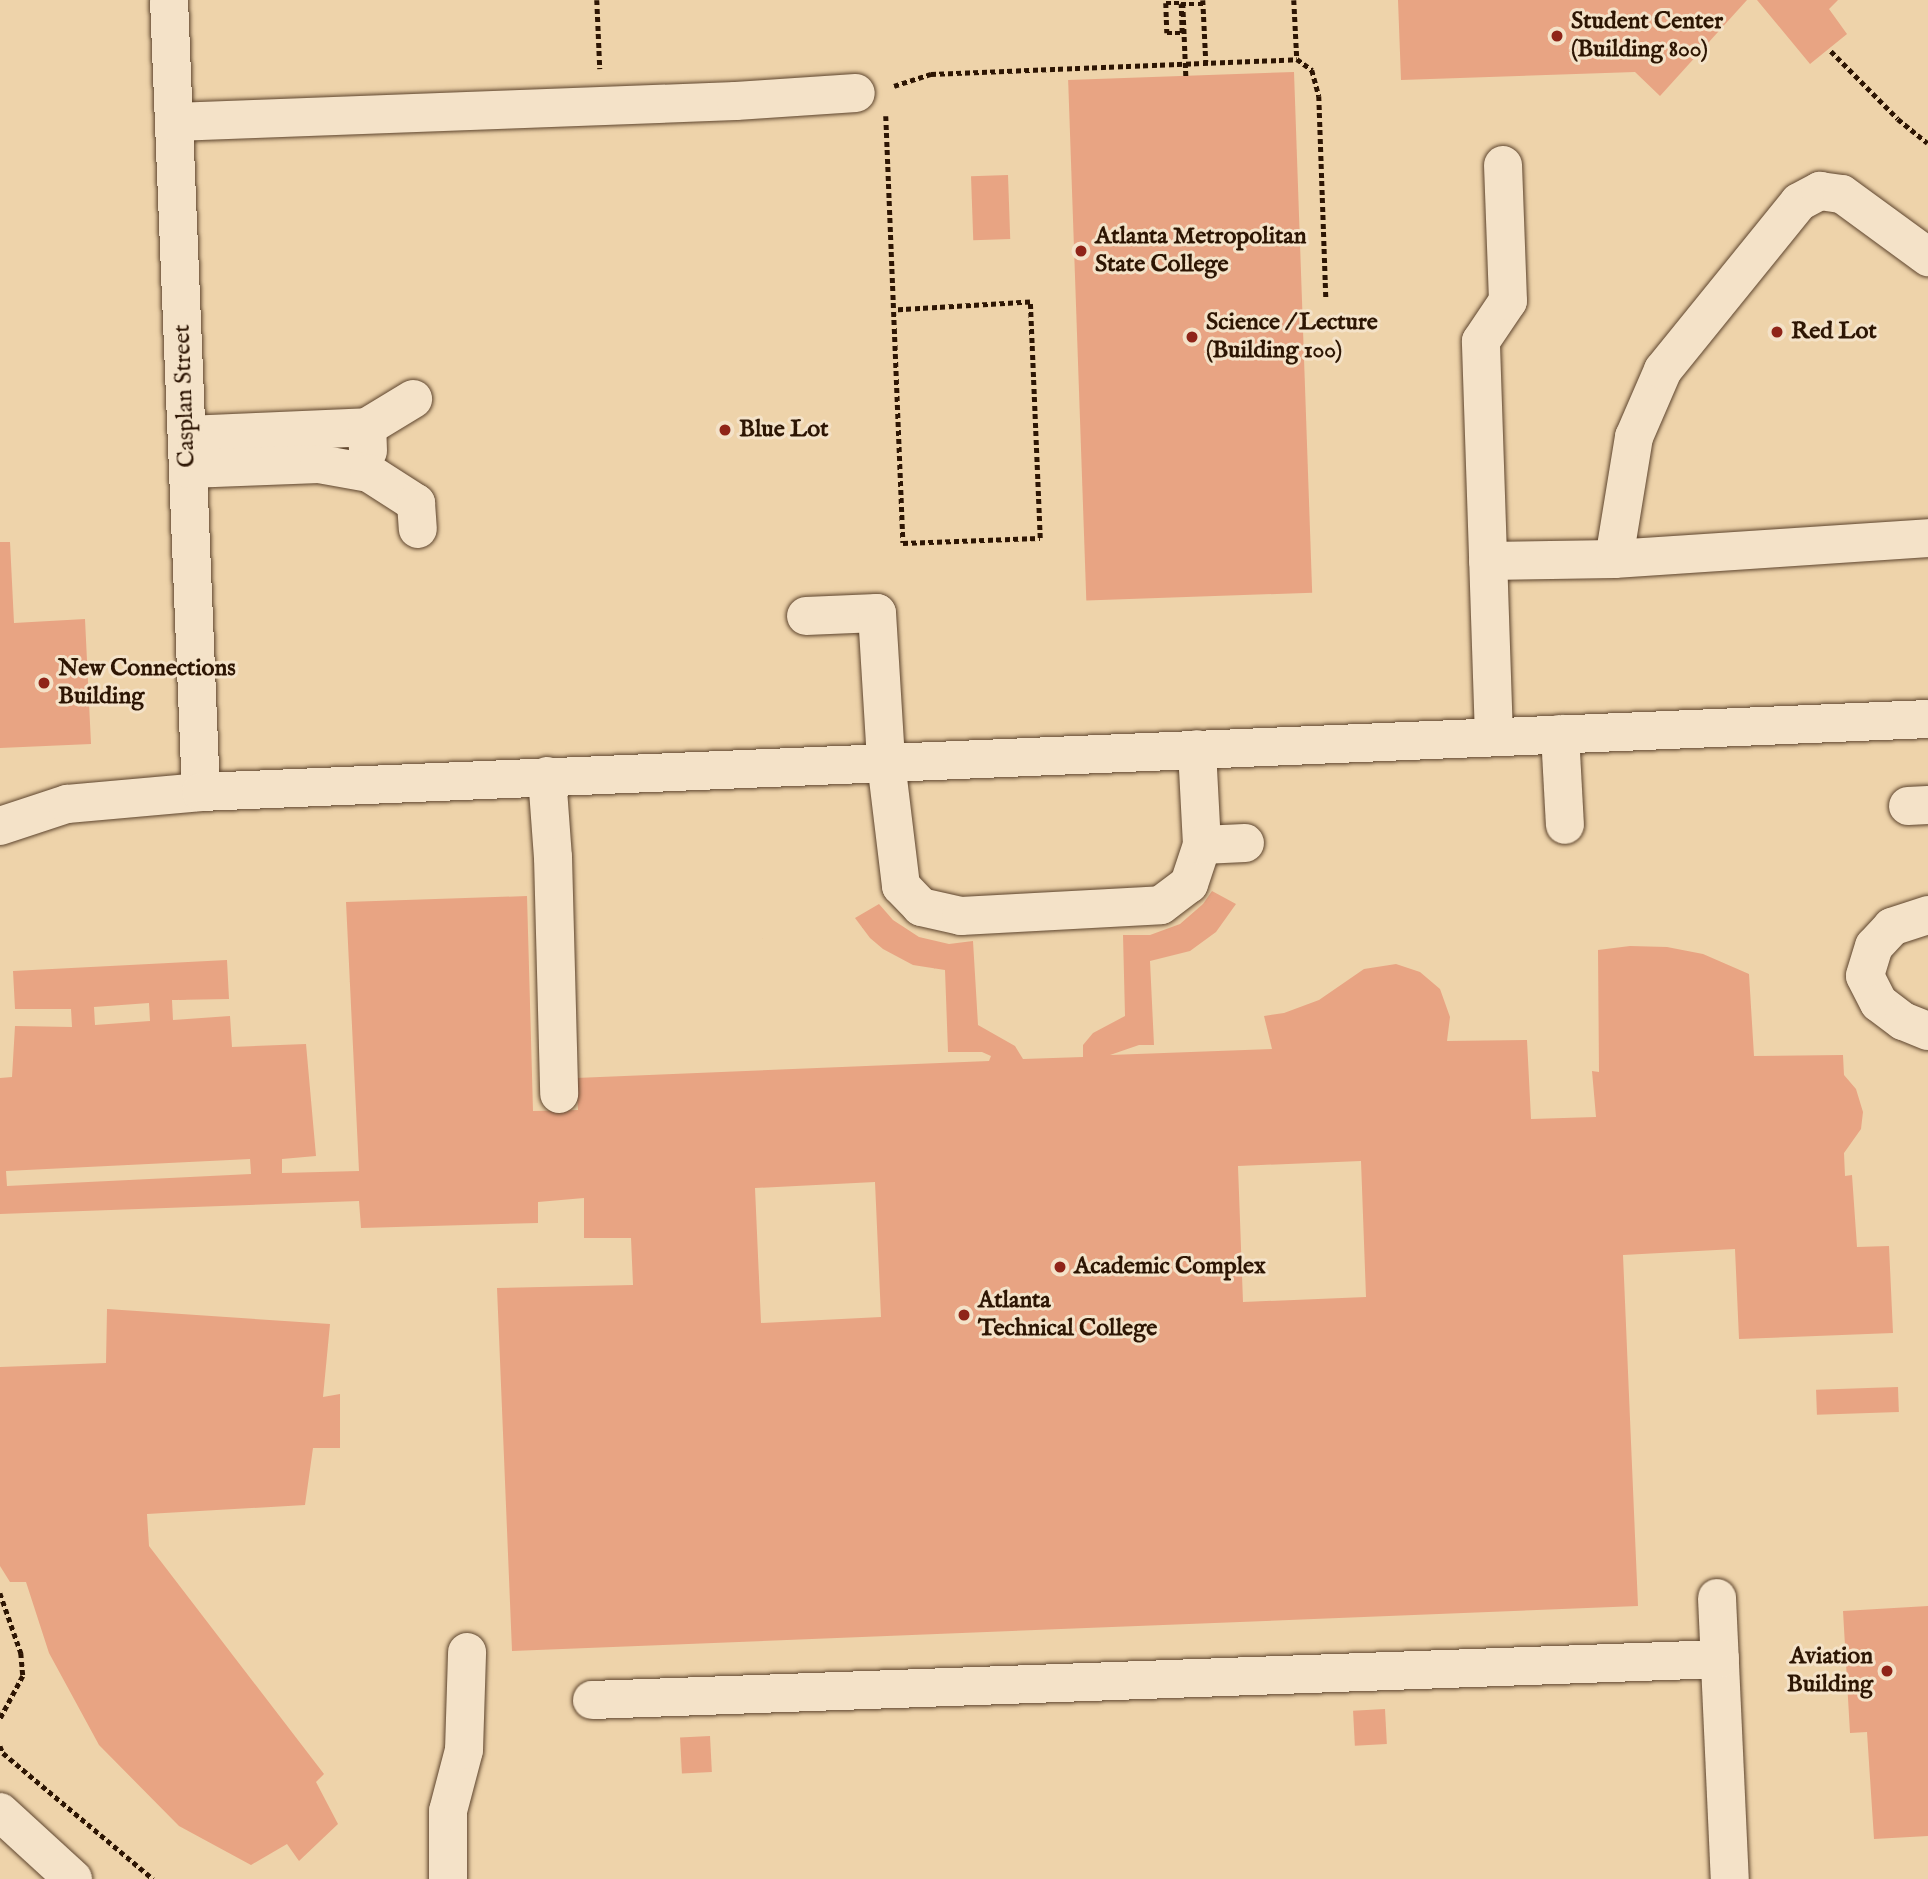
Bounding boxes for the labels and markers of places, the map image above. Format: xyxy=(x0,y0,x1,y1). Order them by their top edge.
place label: Student Center (Building 800) xyxy=(1571,8,1723,64)
marker: Student Center (Building 800) xyxy=(1549,28,1565,44)
place label: Atlanta Metropolitan State College xyxy=(1095,223,1306,279)
marker: Atlanta Metropolitan State College xyxy=(1073,243,1089,259)
place label: Science / Lecture (Building 100) xyxy=(1206,309,1378,365)
place label: Red Lot xyxy=(1791,318,1877,346)
marker: Red Lot xyxy=(1769,324,1785,340)
marker: Science / Lecture (Building 100) xyxy=(1184,329,1200,345)
place label: Blue Lot xyxy=(739,416,828,444)
marker: Blue Lot xyxy=(717,422,733,438)
place label: New Connections Building xyxy=(58,655,236,711)
marker: New Connections Building xyxy=(36,675,52,691)
place label: Academic Complex xyxy=(1074,1253,1266,1281)
marker: Academic Complex xyxy=(1052,1259,1068,1275)
place label: Atlanta Technical College xyxy=(978,1287,1157,1343)
marker: Atlanta Technical College xyxy=(956,1307,972,1323)
place label: Aviation Building xyxy=(1787,1643,1873,1699)
marker: Aviation Building xyxy=(1879,1663,1895,1679)

